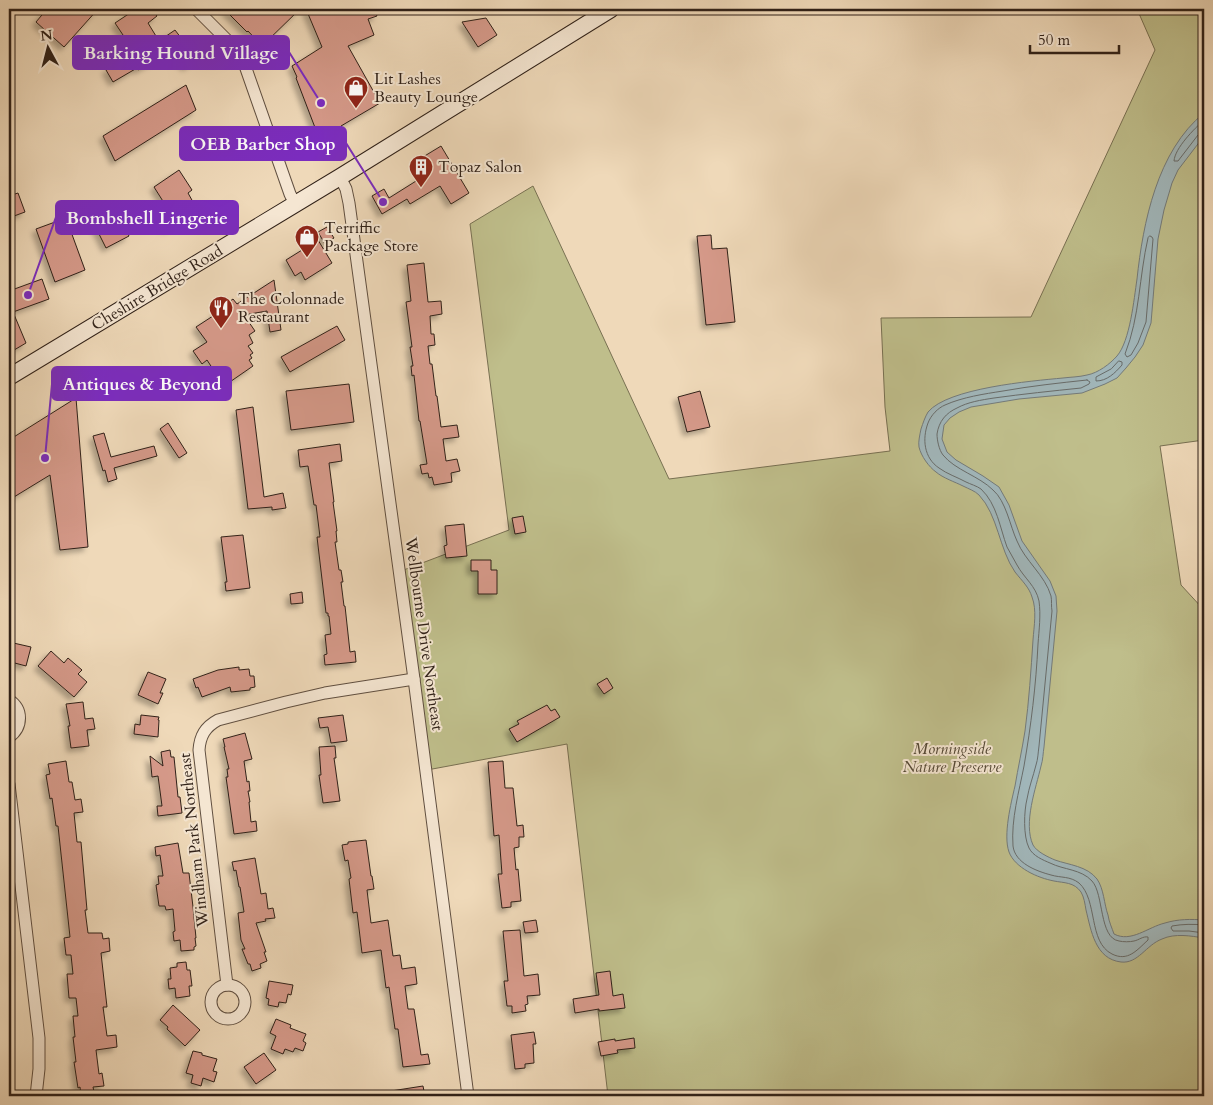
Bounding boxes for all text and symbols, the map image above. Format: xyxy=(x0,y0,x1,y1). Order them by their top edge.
north arrow xyxy=(22,22,72,72)
scale bar xyxy=(1030,22,1119,54)
text: N xyxy=(39,25,54,46)
text: 50 m xyxy=(1038,30,1070,50)
callout: Barking Hound Village xyxy=(73,36,289,69)
text: Barking Hound Village xyxy=(83,41,279,66)
place label: Lit Lashes Beauty Lounge xyxy=(374,68,478,108)
shop icon: Lit Lashes Beauty Lounge xyxy=(343,75,369,109)
callout: OEB Barber Shop xyxy=(180,127,346,160)
text: OEB Barber Shop xyxy=(190,132,336,157)
building icon: Topaz Salon xyxy=(408,154,434,188)
place label: Topaz Salon xyxy=(438,156,522,178)
callout: Bombshell Lingerie xyxy=(56,201,238,234)
text: Bombshell Lingerie xyxy=(66,206,228,231)
place label: Terriffic Package Store xyxy=(324,217,419,257)
shop icon: Terriffic Package Store xyxy=(294,224,320,258)
street label: Cheshire Bridge Road xyxy=(87,240,227,336)
place label: The Colonnade Restaurant xyxy=(238,288,345,328)
restaurant icon: The Colonnade Restaurant xyxy=(208,295,234,329)
callout: Antiques & Beyond xyxy=(52,367,231,400)
text: Antiques & Beyond xyxy=(63,372,222,397)
street label: Wellbourne Drive Northeast xyxy=(399,535,448,732)
park label: Morningside Nature Preserve xyxy=(903,738,1002,778)
street label: Windham Park Northeast xyxy=(174,752,214,929)

